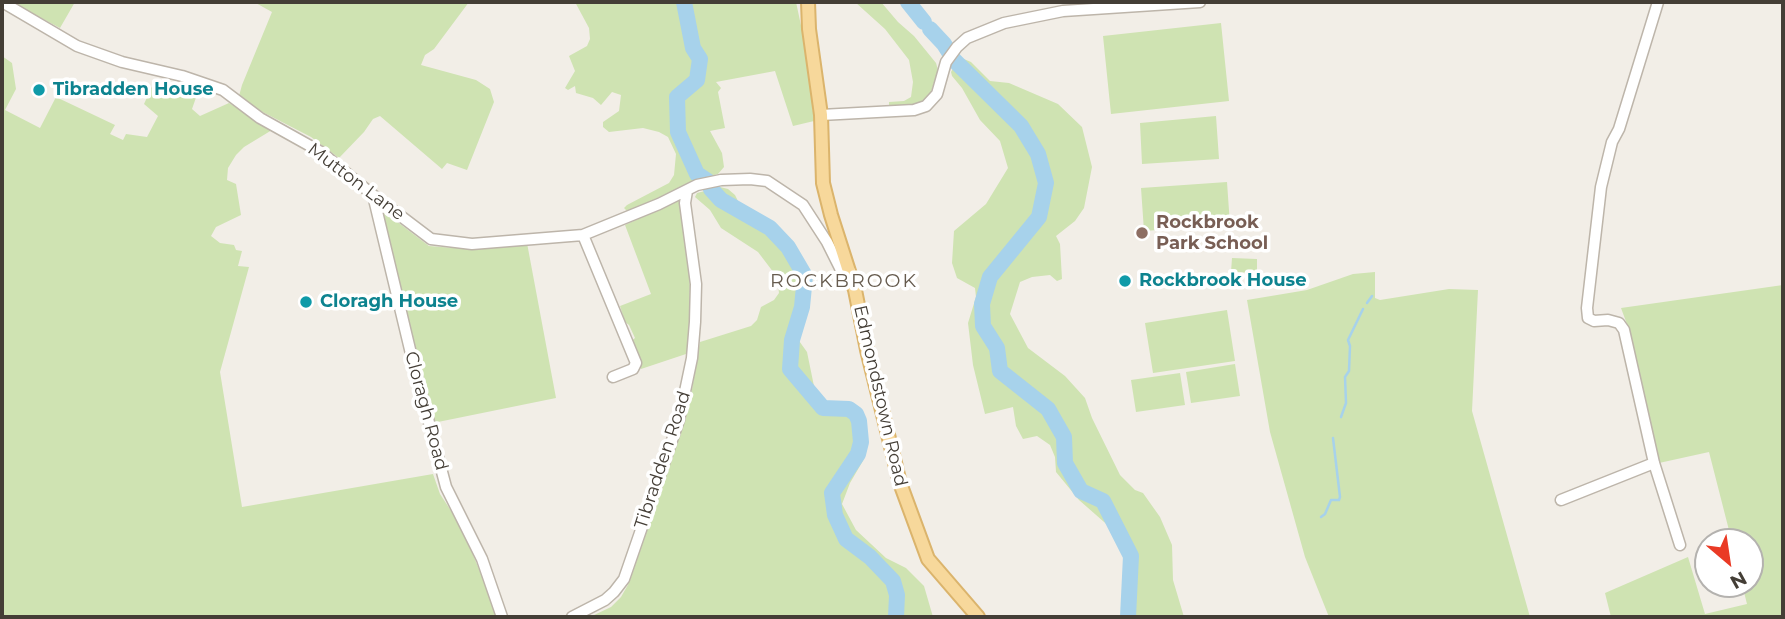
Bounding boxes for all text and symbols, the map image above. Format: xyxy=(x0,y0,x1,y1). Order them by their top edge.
place label: Tibradden House xyxy=(53,79,214,101)
marker: Tibradden House xyxy=(31,82,47,98)
street label: Mutton Lane xyxy=(303,139,409,225)
place label: Rockbrook Park School xyxy=(1156,212,1268,255)
marker: Rockbrook Park School xyxy=(1134,225,1150,241)
district label: ROCKBROOK xyxy=(771,270,917,292)
place label: Rockbrook House xyxy=(1139,270,1306,292)
marker: Rockbrook House xyxy=(1117,273,1133,289)
place label: Cloragh House xyxy=(320,291,458,313)
marker: Cloragh House xyxy=(298,294,314,310)
street label: Edmondstown Road xyxy=(849,303,911,489)
street label: Cloragh Road xyxy=(400,349,452,473)
street label: Tibradden Road xyxy=(631,388,695,532)
north arrow xyxy=(1694,528,1764,598)
text: N xyxy=(1726,566,1751,594)

